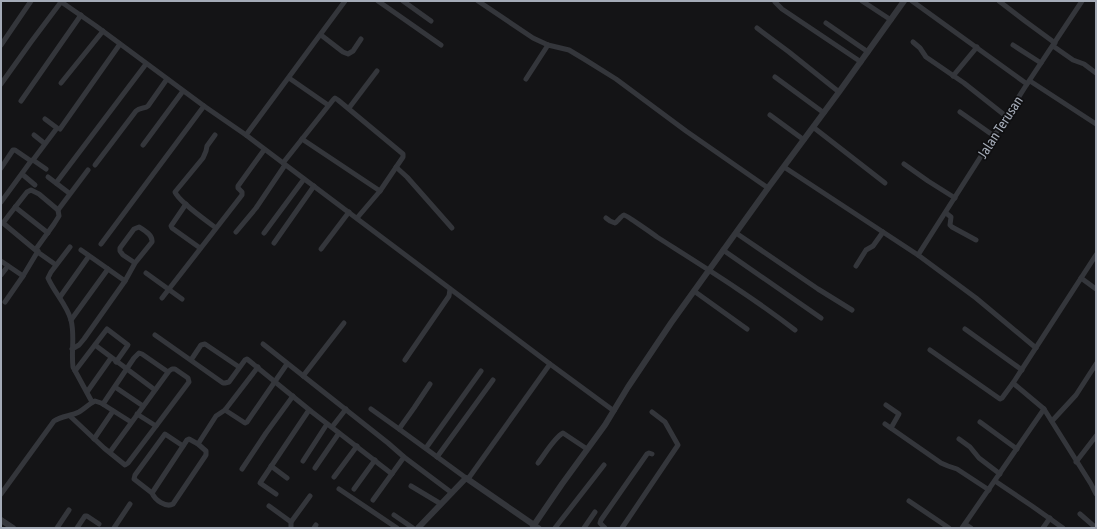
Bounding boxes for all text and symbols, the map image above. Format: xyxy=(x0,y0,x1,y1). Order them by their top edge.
street label: Jalan Terusan xyxy=(974,93,1026,161)

